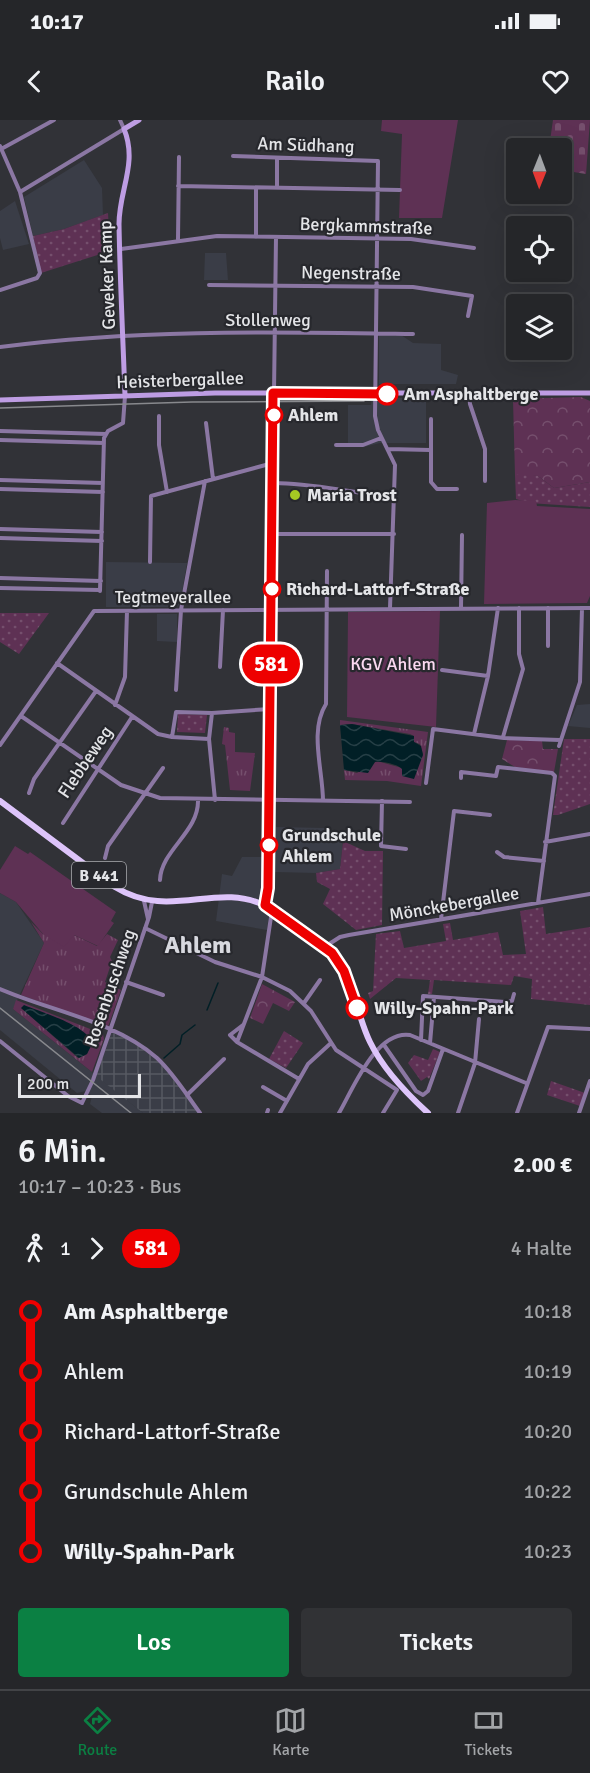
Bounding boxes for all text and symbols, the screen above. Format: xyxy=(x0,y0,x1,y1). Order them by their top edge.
text: 10:17 xyxy=(30,8,84,35)
icon: back xyxy=(18,65,51,98)
text: Railo xyxy=(265,65,325,98)
icon: heart xyxy=(539,65,572,98)
street label: Am Südhang xyxy=(257,132,355,158)
north arrow xyxy=(506,138,572,204)
map controls xyxy=(506,138,572,360)
street label: Bergkammstraße xyxy=(299,213,433,239)
button: locate xyxy=(506,216,572,282)
street label: Geveker Kamp xyxy=(94,220,120,330)
street label: Negenstraße xyxy=(301,261,401,285)
button: layers xyxy=(506,294,572,360)
street label: Stollenweg xyxy=(225,309,311,331)
street label: Heisterbergallee xyxy=(116,367,244,393)
marker: Am Asphaltberge xyxy=(376,383,398,405)
place label: Am Asphaltberge xyxy=(404,383,538,405)
place label: Ahlem xyxy=(288,404,338,426)
marker: Ahlem xyxy=(265,406,283,424)
place label: Maria Trost xyxy=(307,484,397,506)
marker: Maria Trost xyxy=(288,488,302,502)
place label: Richard-Lattorf-Straße xyxy=(286,578,470,600)
marker: Richard-Lattorf-Straße xyxy=(263,580,281,598)
street label: Tegtmeyerallee xyxy=(115,586,231,608)
line badge: 581 xyxy=(236,644,306,684)
text: 581 xyxy=(254,651,288,677)
park label: KGV Ahlem xyxy=(350,653,436,675)
street label: Flebbeweg xyxy=(53,722,117,802)
place label: Grundschule Ahlem xyxy=(282,824,381,867)
marker: Grundschule Ahlem xyxy=(260,836,278,854)
road number: B 441 xyxy=(72,862,126,888)
street label: Mönckebergallee xyxy=(387,882,521,926)
street label: Rosenbuschweg xyxy=(80,926,140,1050)
district label: Ahlem xyxy=(165,930,231,960)
marker: Willy-Spahn-Park xyxy=(346,997,368,1019)
place label: Willy-Spahn-Park xyxy=(374,997,514,1019)
scale bar xyxy=(18,1071,141,1098)
text: 200 m xyxy=(27,1074,69,1094)
text: 6 Min. xyxy=(18,1131,107,1172)
text: 2.00 € xyxy=(513,1151,572,1178)
text: 10:17 – 10:23 · Bus xyxy=(18,1174,181,1199)
icon: walk xyxy=(18,1232,51,1265)
icon: forward xyxy=(80,1232,113,1265)
text: 581 xyxy=(134,1235,168,1261)
text: 1 xyxy=(60,1236,71,1261)
text: 4 Halte xyxy=(511,1236,572,1261)
text: Am Asphaltberge xyxy=(64,1298,228,1325)
text: 10:18 xyxy=(523,1299,572,1324)
text: Ahlem xyxy=(64,1358,124,1385)
text: 10:19 xyxy=(523,1359,572,1384)
text: Richard-Lattorf-Straße xyxy=(64,1418,280,1445)
text: 10:20 xyxy=(523,1419,572,1444)
text: Grundschule Ahlem xyxy=(64,1478,248,1505)
text: 10:22 xyxy=(523,1479,572,1504)
text: Willy-Spahn-Park xyxy=(64,1538,235,1565)
text: 10:23 xyxy=(523,1539,572,1564)
button: Los xyxy=(18,1608,289,1677)
button: Tickets xyxy=(301,1608,572,1677)
tab: Route xyxy=(77,1704,117,1760)
tab: Karte xyxy=(272,1704,310,1760)
tab: Tickets xyxy=(464,1704,513,1760)

